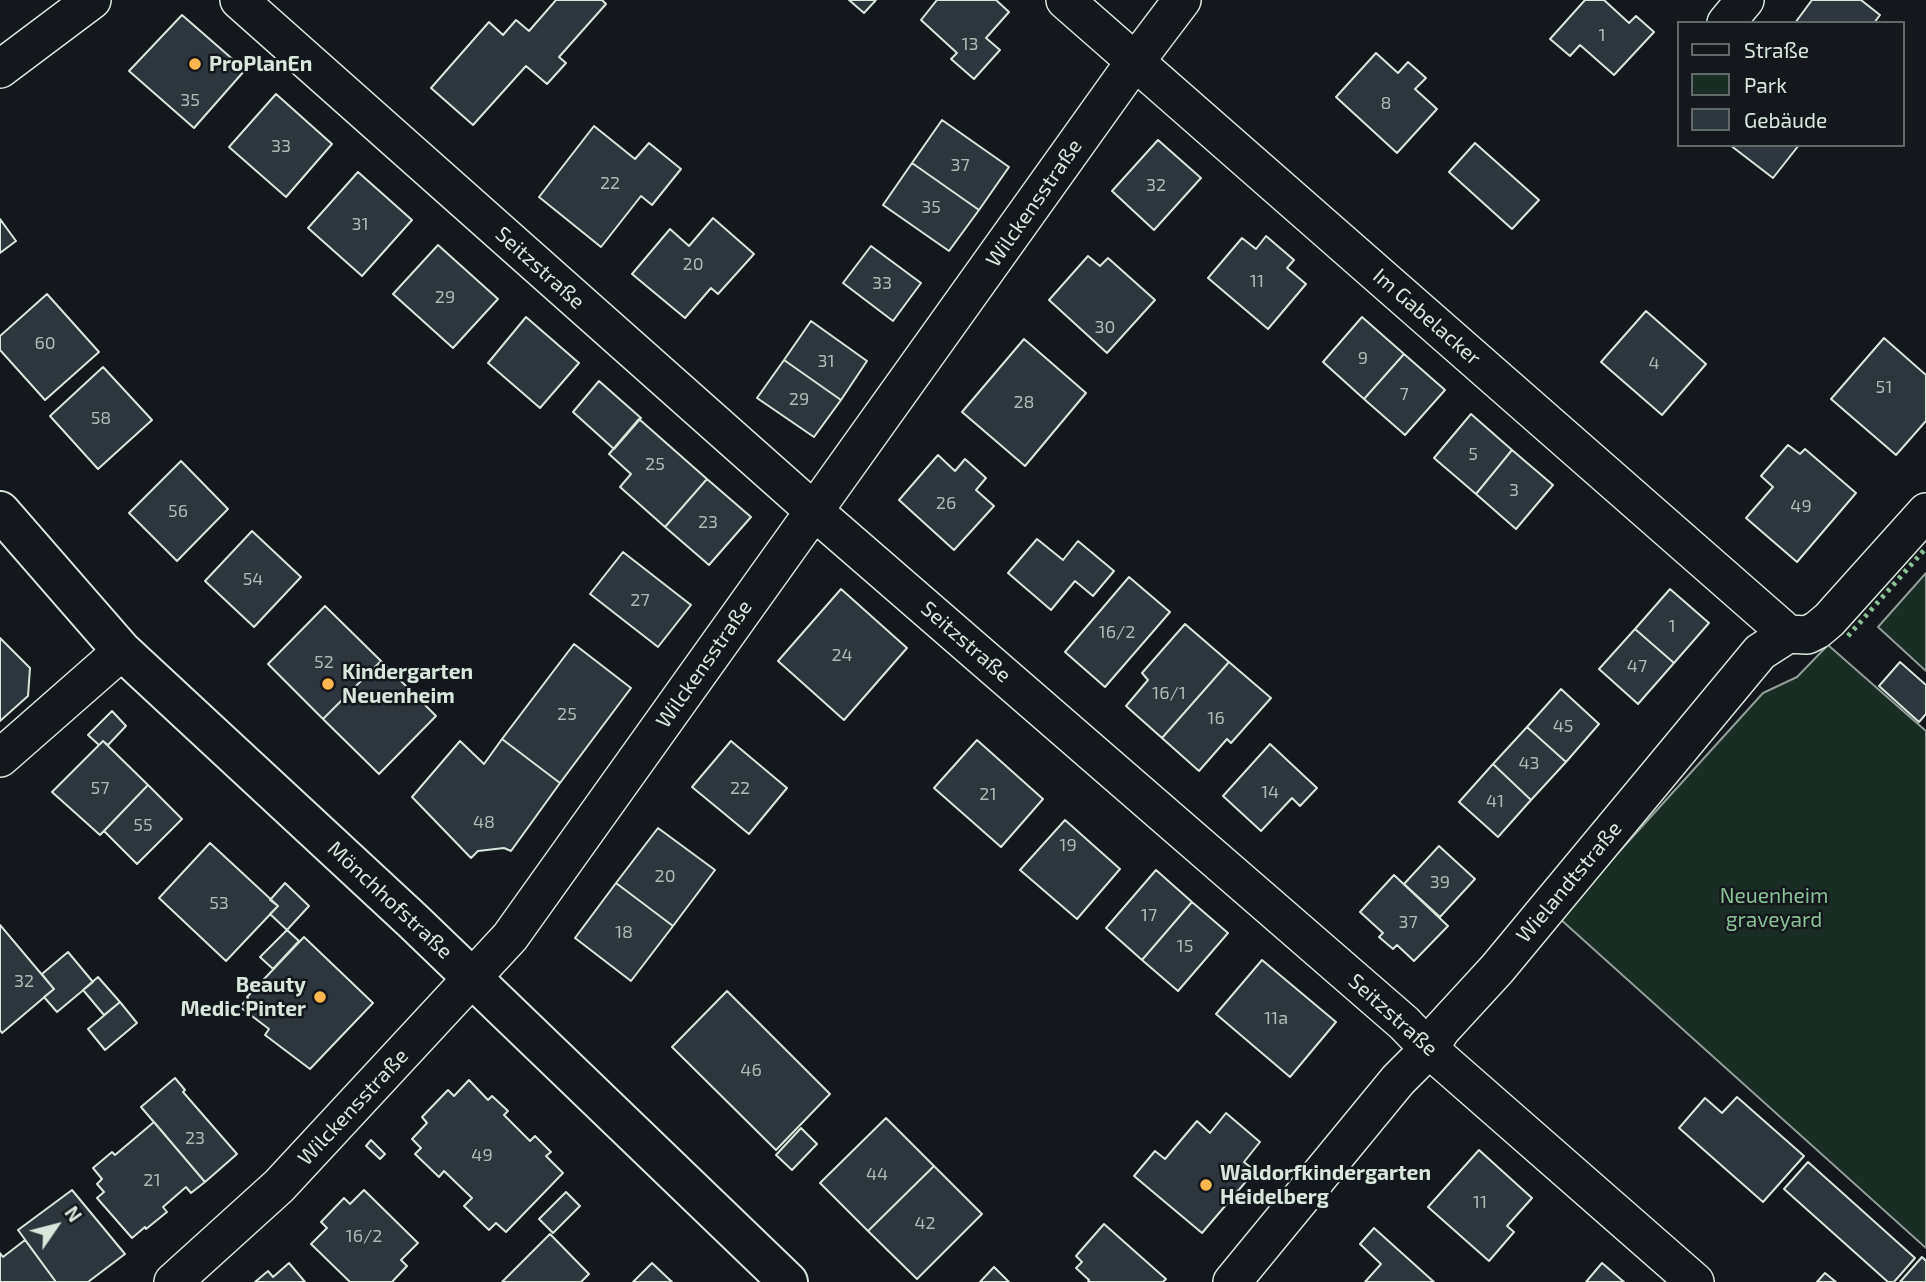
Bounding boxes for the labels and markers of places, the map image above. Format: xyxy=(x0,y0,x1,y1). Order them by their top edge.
place label: ProPlanEn xyxy=(209,51,312,77)
marker: ProPlanEn xyxy=(187,56,203,72)
place label: Kindergarten Neuenheim xyxy=(342,659,473,709)
marker: Kindergarten Neuenheim xyxy=(320,676,336,692)
place label: Beauty Medic Pinter xyxy=(181,972,306,1022)
marker: Beauty Medic Pinter xyxy=(312,989,328,1005)
place label: Waldorfkindergarten Heidelberg xyxy=(1220,1160,1431,1210)
marker: Waldorfkindergarten Heidelberg xyxy=(1198,1177,1214,1193)

